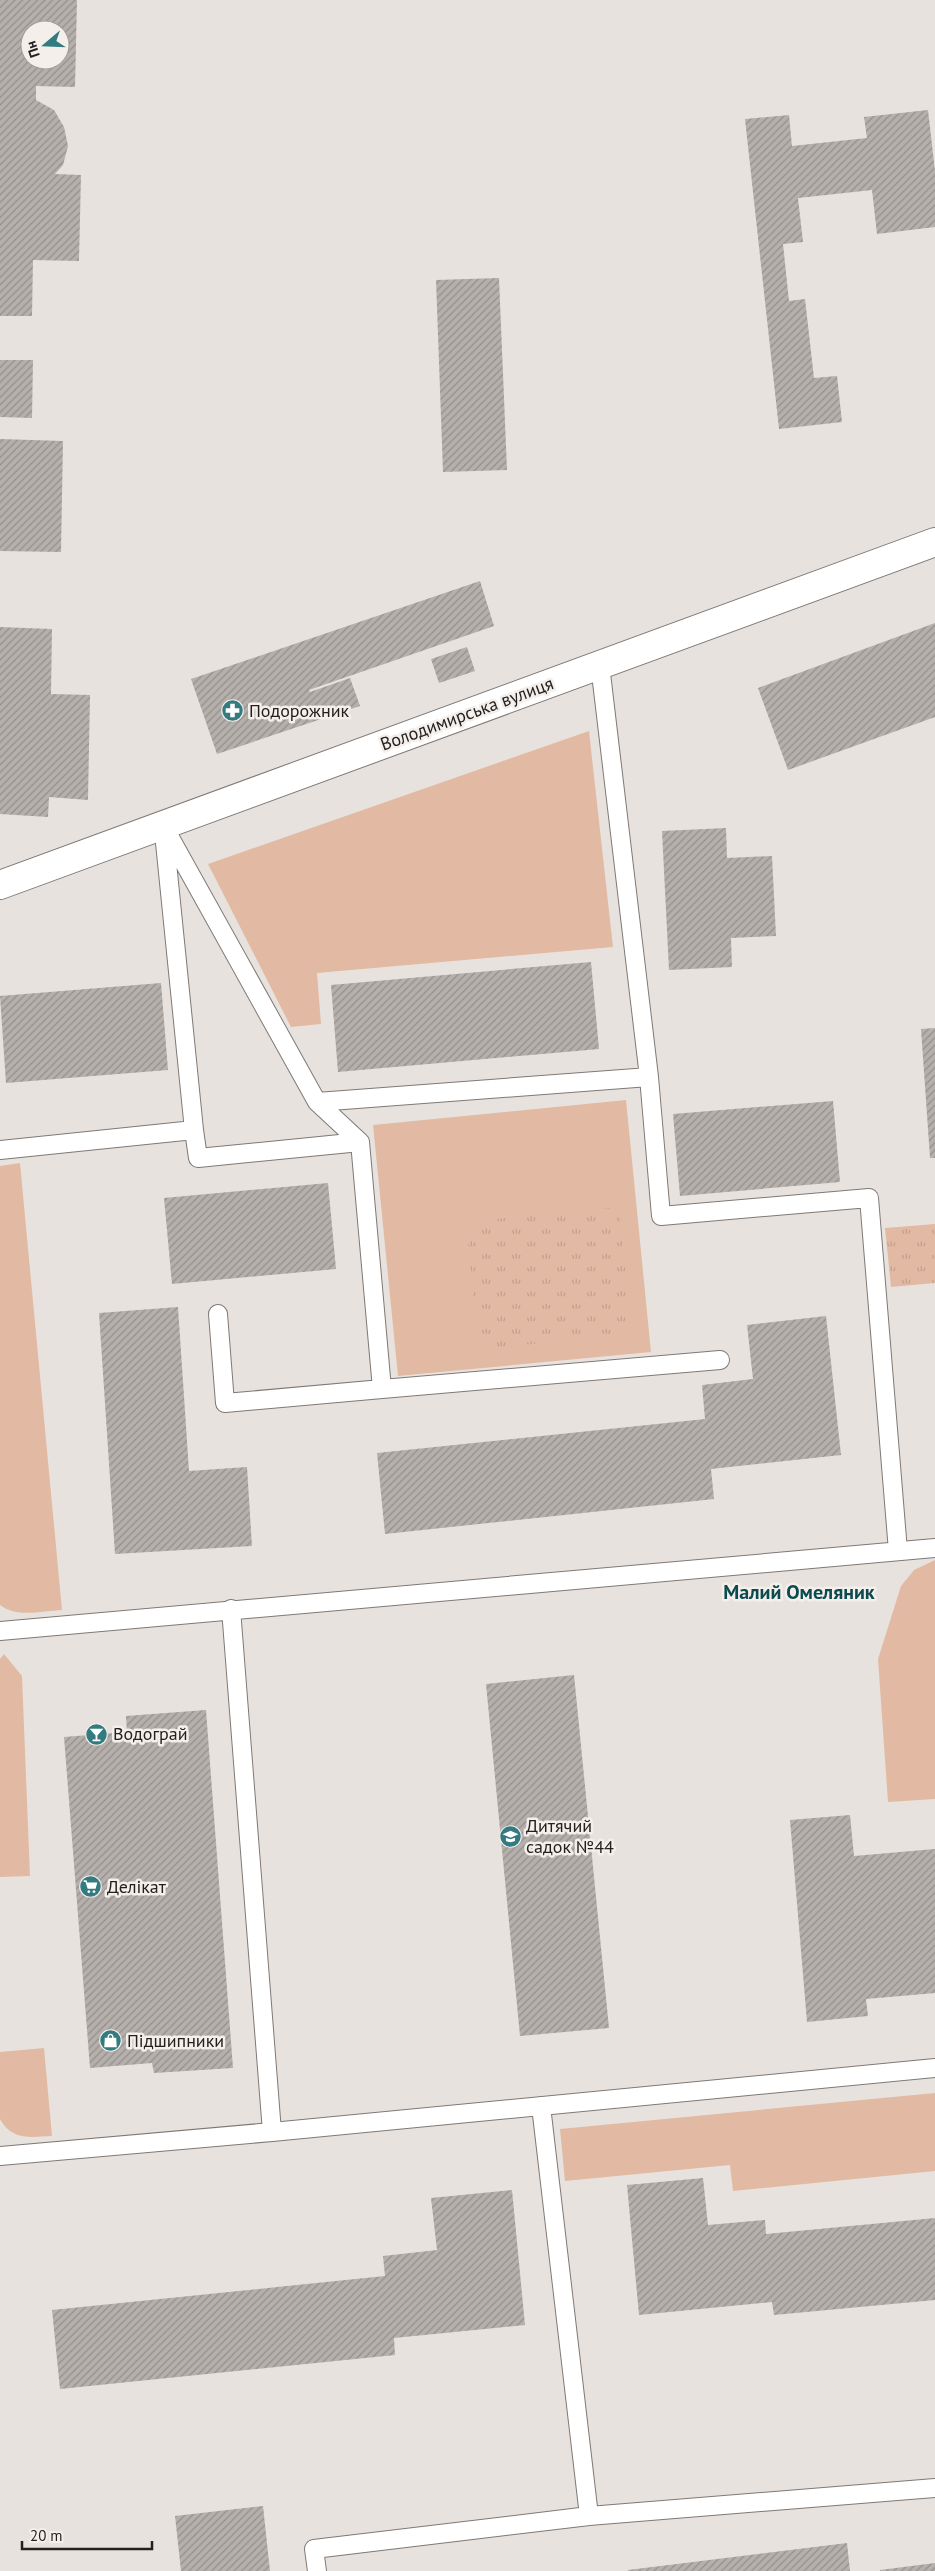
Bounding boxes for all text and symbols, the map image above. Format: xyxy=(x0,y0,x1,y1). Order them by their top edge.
north arrow xyxy=(20,20,70,70)
text: Пн xyxy=(22,39,44,60)
street label: Володимирська вулиця xyxy=(377,671,557,756)
pharmacy icon: Подорожник xyxy=(221,699,245,723)
place label: Подорожник xyxy=(249,699,349,722)
district label: Малий Омеляник xyxy=(723,1579,875,1605)
bar icon: Водограй xyxy=(85,1722,109,1746)
place label: Водограй xyxy=(113,1722,188,1745)
place label: Дитячий садок №44 xyxy=(526,1814,614,1858)
school or university icon: Дитячий садок №44 xyxy=(498,1824,522,1848)
supermarket icon: Делікат xyxy=(79,1875,103,1899)
place label: Делікат xyxy=(107,1875,167,1898)
shop icon: Підшипники xyxy=(99,2029,123,2053)
place label: Підшипники xyxy=(127,2029,224,2052)
scale bar xyxy=(22,2518,152,2550)
text: 20 m xyxy=(30,2526,63,2545)

